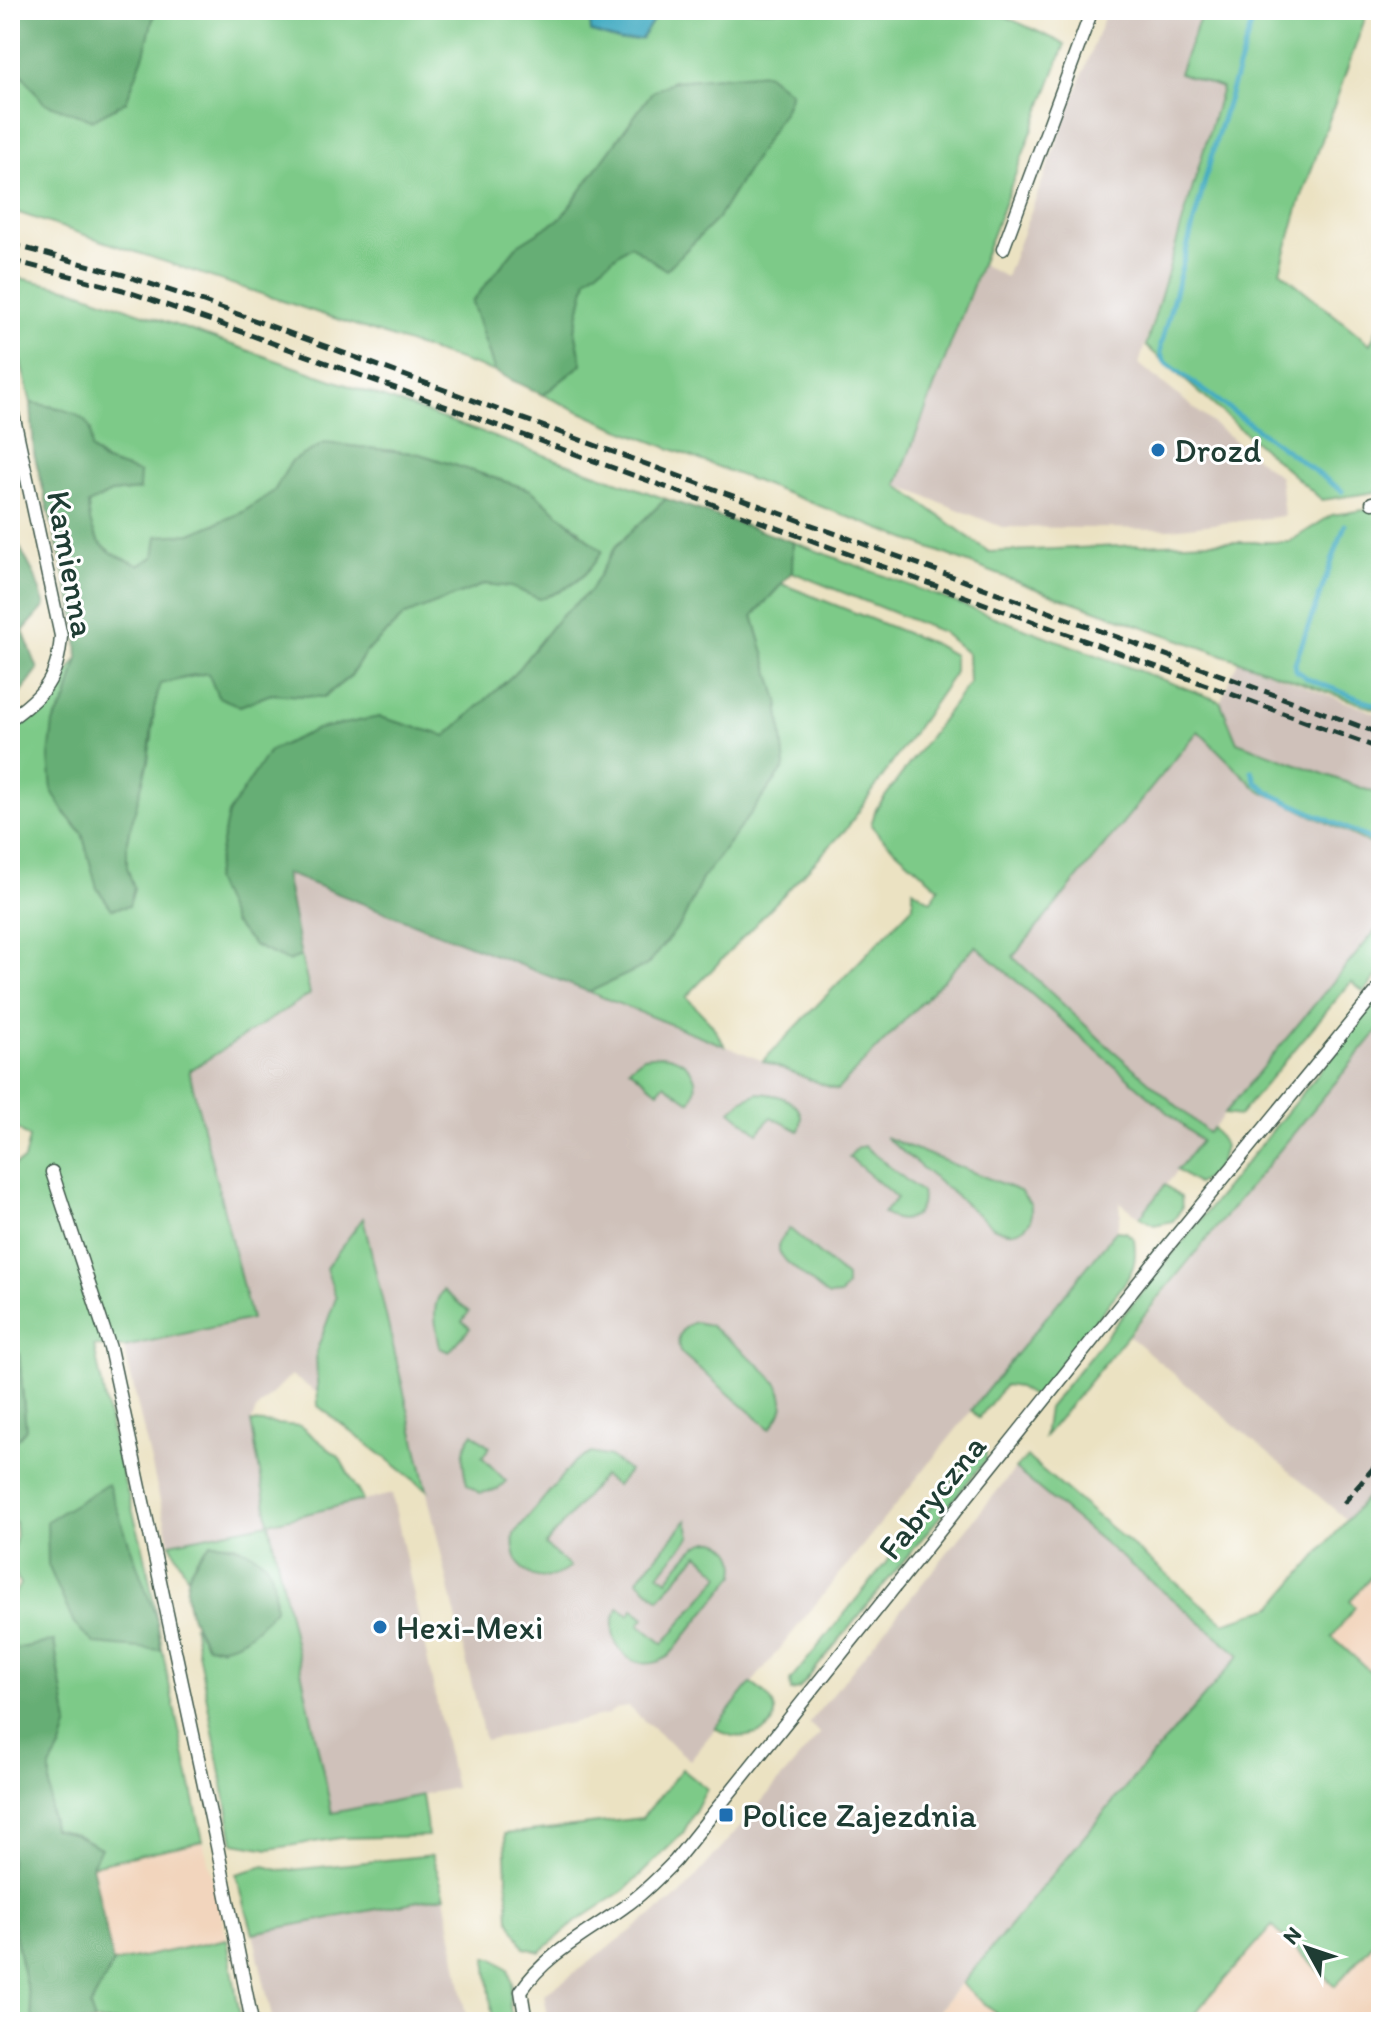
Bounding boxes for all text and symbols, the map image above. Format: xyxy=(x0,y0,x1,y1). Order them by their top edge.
place label: Drozd xyxy=(1174,430,1262,471)
marker: Drozd xyxy=(1149,441,1167,459)
street label: Kamienna xyxy=(38,487,104,641)
street label: Fabryczna xyxy=(869,1426,995,1568)
place label: Hexi-Mexi xyxy=(396,1607,544,1648)
marker: Hexi-Mexi xyxy=(371,1618,389,1636)
place label: Police Zajezdnia xyxy=(742,1795,977,1836)
marker: Police Zajezdnia xyxy=(717,1806,735,1824)
north arrow xyxy=(1267,1908,1347,1988)
text: N xyxy=(1277,1921,1307,1950)

